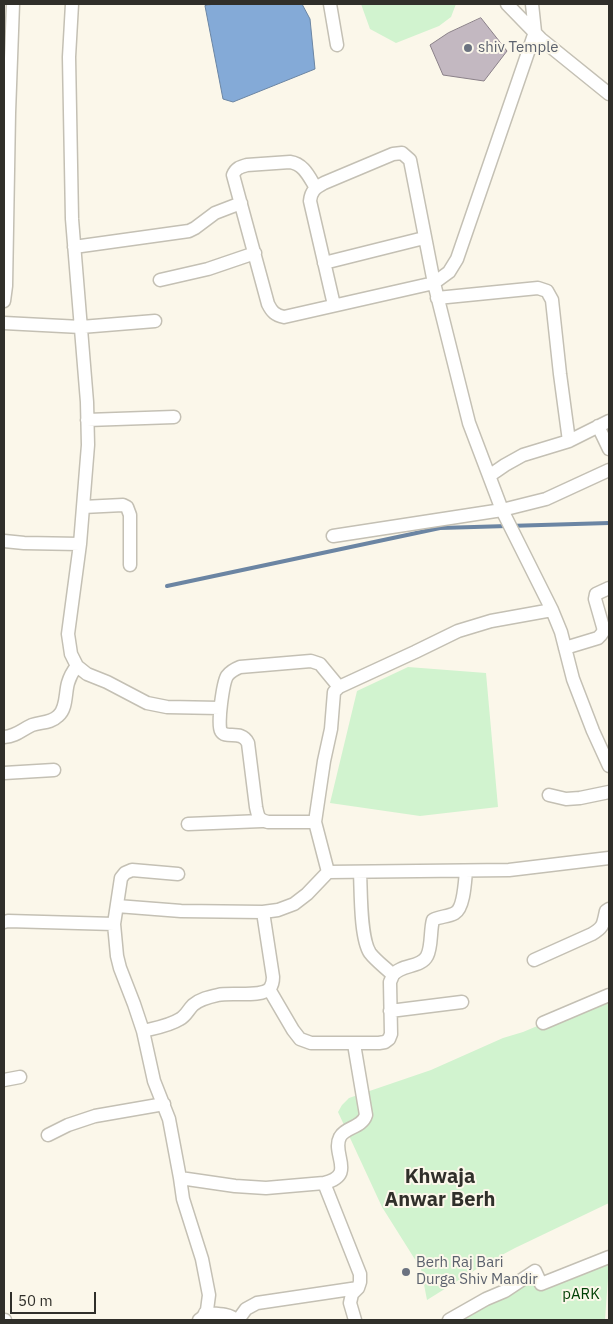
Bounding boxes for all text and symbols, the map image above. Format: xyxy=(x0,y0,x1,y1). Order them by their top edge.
place label: shiv Temple xyxy=(478,39,558,57)
marker: shiv Temple xyxy=(462,42,474,54)
district label: Khwaja Anwar Berh xyxy=(385,1165,495,1212)
place label: Berh Raj Bari Durga Shiv Mandir xyxy=(416,1254,538,1289)
marker: Berh Raj Bari Durga Shiv Mandir xyxy=(400,1266,412,1278)
scale bar xyxy=(12,1282,99,1314)
park label: pARK xyxy=(562,1286,600,1304)
text: 50 m xyxy=(18,1291,53,1310)

